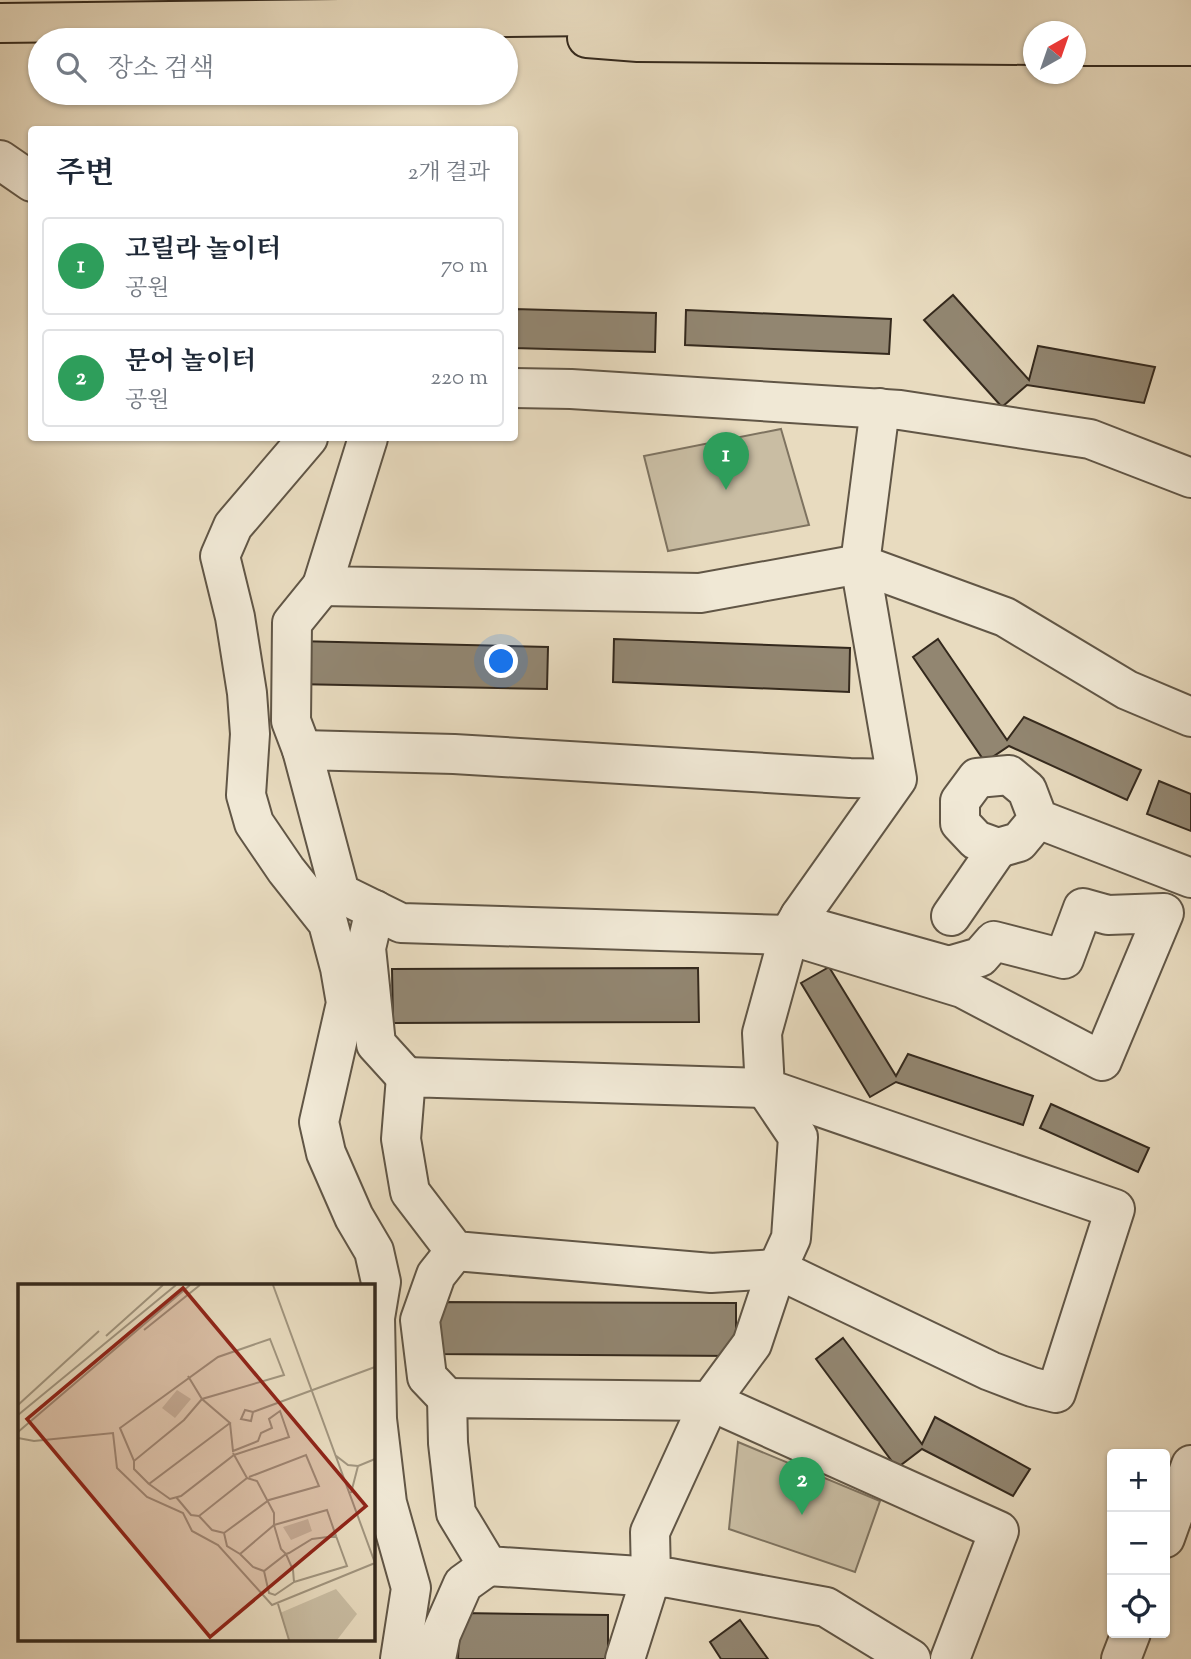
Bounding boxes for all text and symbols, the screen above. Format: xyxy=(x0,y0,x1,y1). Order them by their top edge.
north arrow xyxy=(1023,21,1086,84)
search box xyxy=(28,28,518,105)
icon: search xyxy=(52,48,90,86)
text: 장소 검색 xyxy=(108,51,214,88)
text: 주변 xyxy=(56,153,114,196)
text: 2개 결과 xyxy=(408,157,490,190)
text: 고릴라 놀이터 xyxy=(125,232,281,269)
text: 1 xyxy=(77,250,85,283)
text: 70 m xyxy=(441,250,488,283)
text: 공원 xyxy=(125,273,169,306)
text: 문어 놀이터 xyxy=(125,344,256,381)
text: 2 xyxy=(76,362,86,395)
text: 220 m xyxy=(430,362,488,395)
text: 공원 xyxy=(125,385,169,418)
pin: 1 xyxy=(703,432,749,490)
your location xyxy=(484,644,518,678)
inset map xyxy=(18,1284,374,1642)
map controls xyxy=(1107,1449,1170,1638)
button: + xyxy=(1107,1449,1170,1512)
pin: 2 xyxy=(779,1457,825,1515)
button: − xyxy=(1107,1512,1170,1575)
button: locate xyxy=(1107,1575,1170,1638)

